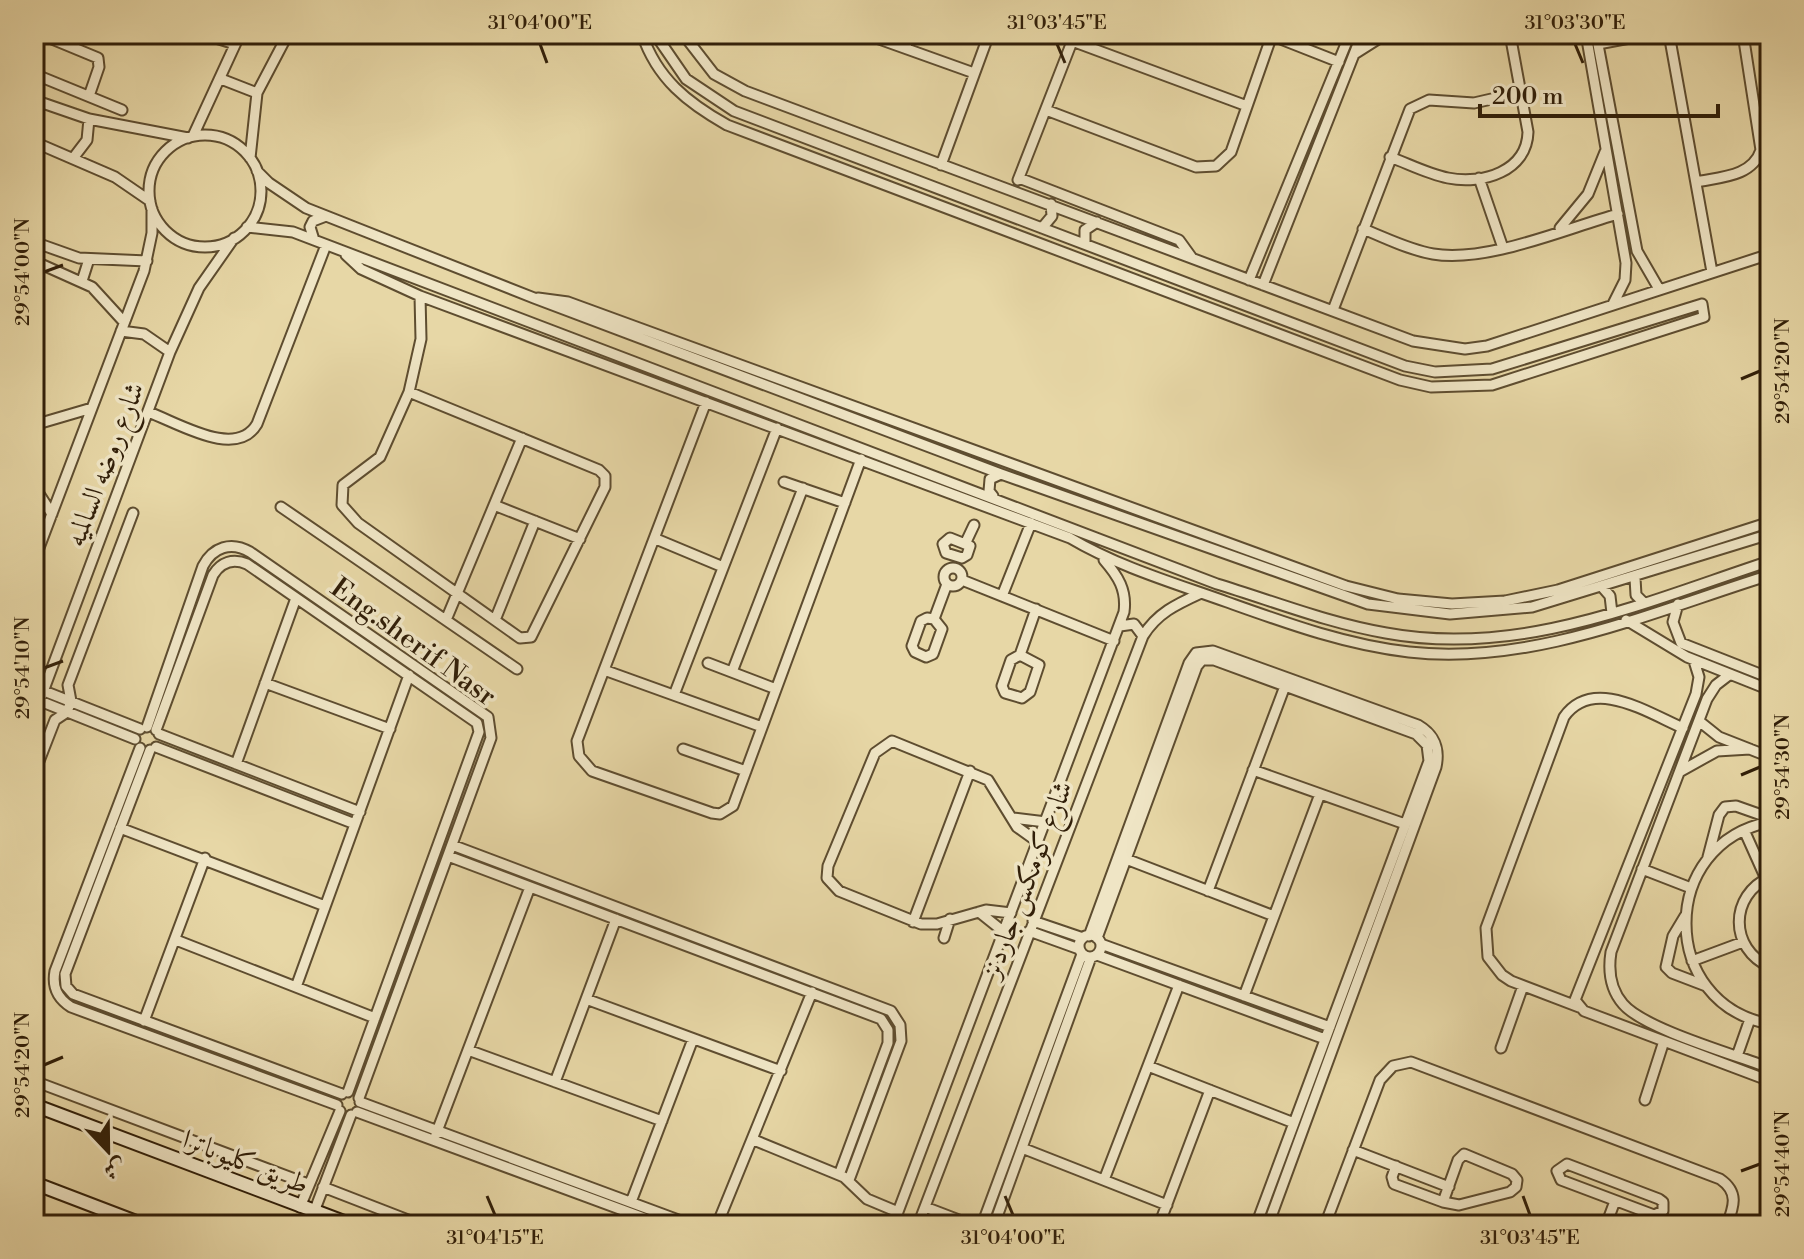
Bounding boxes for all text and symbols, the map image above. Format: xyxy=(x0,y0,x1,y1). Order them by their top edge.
text: 31°04'00"E xyxy=(488,11,592,36)
text: 31°03'45"E xyxy=(1007,11,1107,36)
text: 31°03'30"E xyxy=(1524,11,1626,36)
scale bar xyxy=(1480,68,1718,118)
text: 200 m xyxy=(1492,82,1563,112)
text: 29°54'00"N xyxy=(11,218,36,326)
text: 29°54'20"N xyxy=(1771,318,1796,424)
street label: شارع روضه السالميه xyxy=(58,377,157,554)
street label: Eng.sherif Nasr xyxy=(323,570,503,714)
text: 29°54'10"N xyxy=(11,617,36,719)
text: 29°54'30"N xyxy=(1771,714,1796,820)
street label: شارع كومكس جاردنز xyxy=(973,776,1086,988)
text: 29°54'20"N xyxy=(11,1012,36,1118)
north arrow xyxy=(68,1111,148,1191)
text: 29°54'40"N xyxy=(1771,1111,1796,1217)
street label: طريق كليوباترا xyxy=(177,1122,314,1202)
text: ش xyxy=(100,1152,130,1185)
text: 31°04'15"E xyxy=(446,1226,544,1251)
text: 31°04'00"E xyxy=(961,1226,1065,1251)
text: 31°03'45"E xyxy=(1480,1226,1580,1251)

